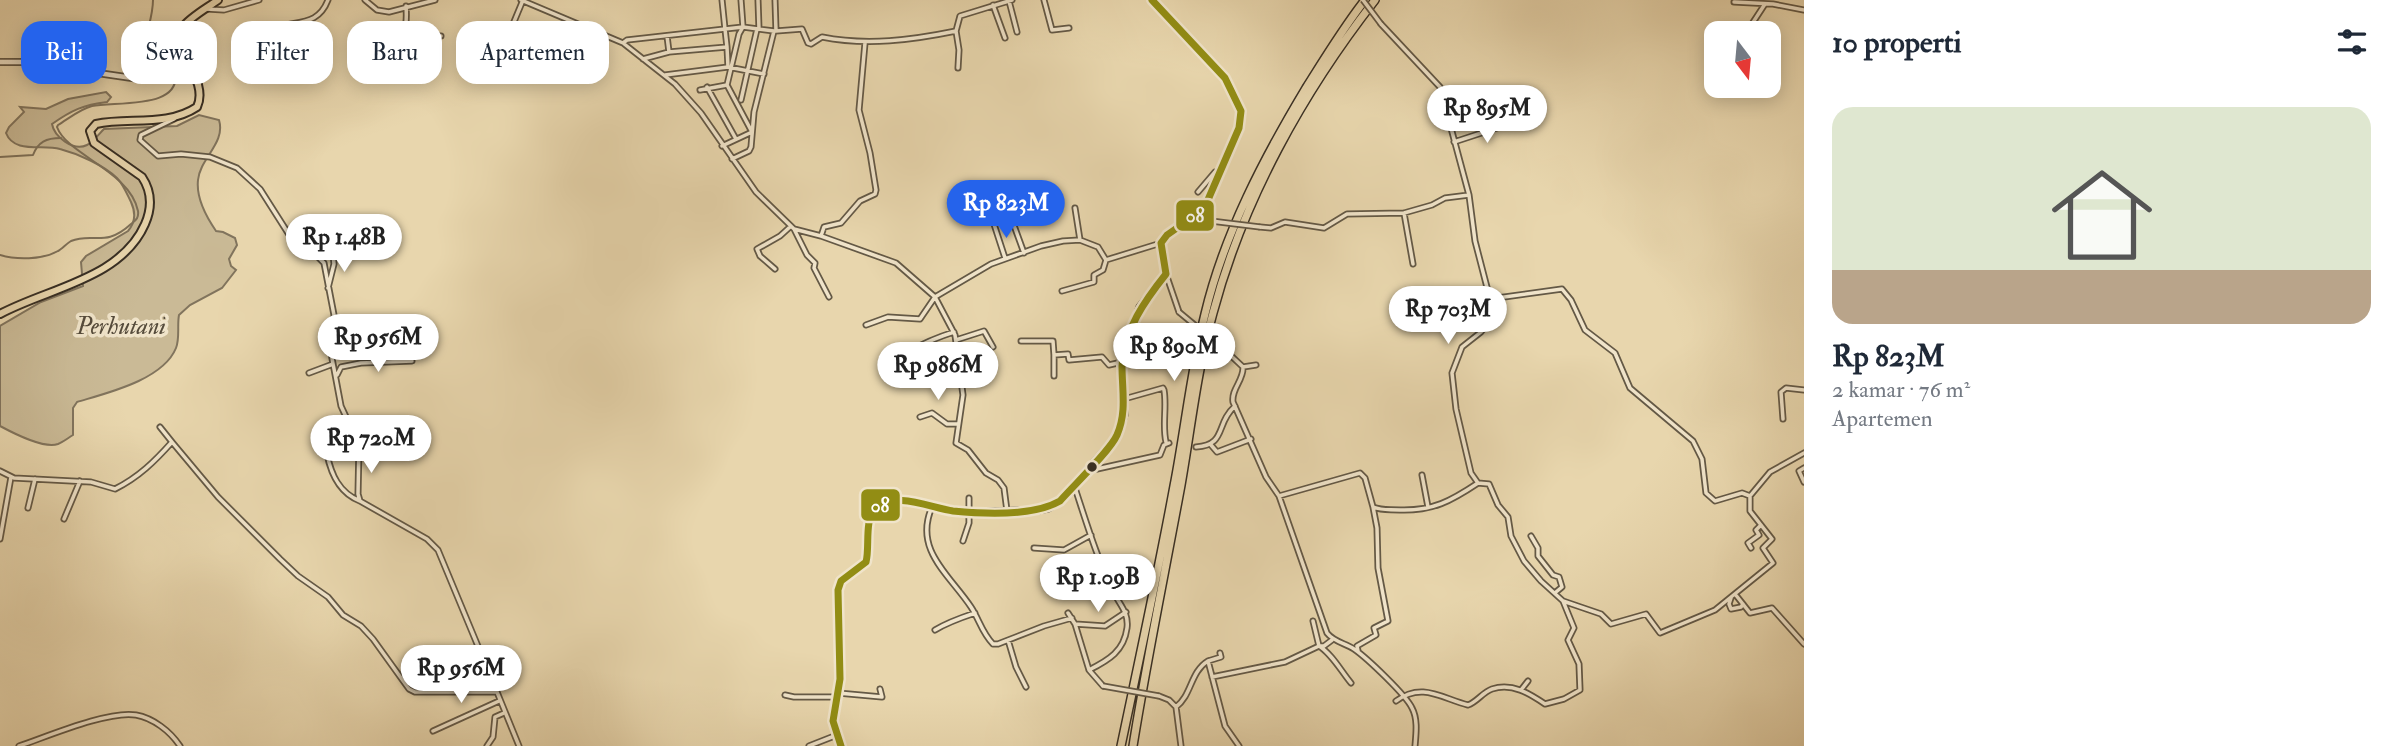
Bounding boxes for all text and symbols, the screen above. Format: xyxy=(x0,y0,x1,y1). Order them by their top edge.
chip: Beli xyxy=(21,21,107,84)
chip: Sewa xyxy=(121,21,217,84)
chip: Filter xyxy=(231,21,333,84)
chip: Baru xyxy=(347,21,442,84)
chip: Apartemen xyxy=(456,21,609,84)
north arrow xyxy=(1704,21,1782,98)
map controls xyxy=(1704,21,1781,98)
icon: filters xyxy=(2333,23,2371,61)
text: 10 properti xyxy=(1832,24,1961,61)
pin: Rp 895M xyxy=(1422,86,1552,145)
text: Rp 895M xyxy=(1443,93,1531,122)
icon: home xyxy=(2039,152,2165,278)
pin: Rp 823M xyxy=(941,180,1071,240)
text: Rp 823M xyxy=(963,188,1049,217)
line badge: 08 xyxy=(1175,199,1215,232)
text: 08 xyxy=(1186,204,1204,228)
pin: Rp 1.48B xyxy=(272,215,416,274)
text: Rp 1.48B xyxy=(302,222,386,251)
pin: Rp 703M xyxy=(1383,286,1513,346)
text: Rp 703M xyxy=(1405,294,1491,323)
park label: Perhutani xyxy=(75,311,166,342)
pin: Rp 956M xyxy=(313,314,443,374)
text: Rp 956M xyxy=(334,322,422,351)
pin: Rp 890M xyxy=(1109,324,1239,383)
text: Rp 890M xyxy=(1129,331,1219,360)
text: Rp 823M xyxy=(1832,338,1945,375)
pin: Rp 986M xyxy=(873,342,1003,402)
text: Rp 986M xyxy=(893,350,983,379)
text: 2 kamar · 76 m² xyxy=(1832,375,1970,404)
text: Apartemen xyxy=(1832,404,1933,433)
pin: Rp 720M xyxy=(306,416,436,475)
text: Rp 720M xyxy=(326,423,416,452)
unlabelled marker xyxy=(1085,460,1099,474)
line badge: 08 xyxy=(860,488,901,522)
text: 08 xyxy=(871,494,889,518)
pin: Rp 1.09B xyxy=(1026,554,1170,614)
text: Rp 1.09B xyxy=(1056,562,1140,591)
pin: Rp 956M xyxy=(396,646,526,705)
text: Rp 956M xyxy=(417,653,505,682)

